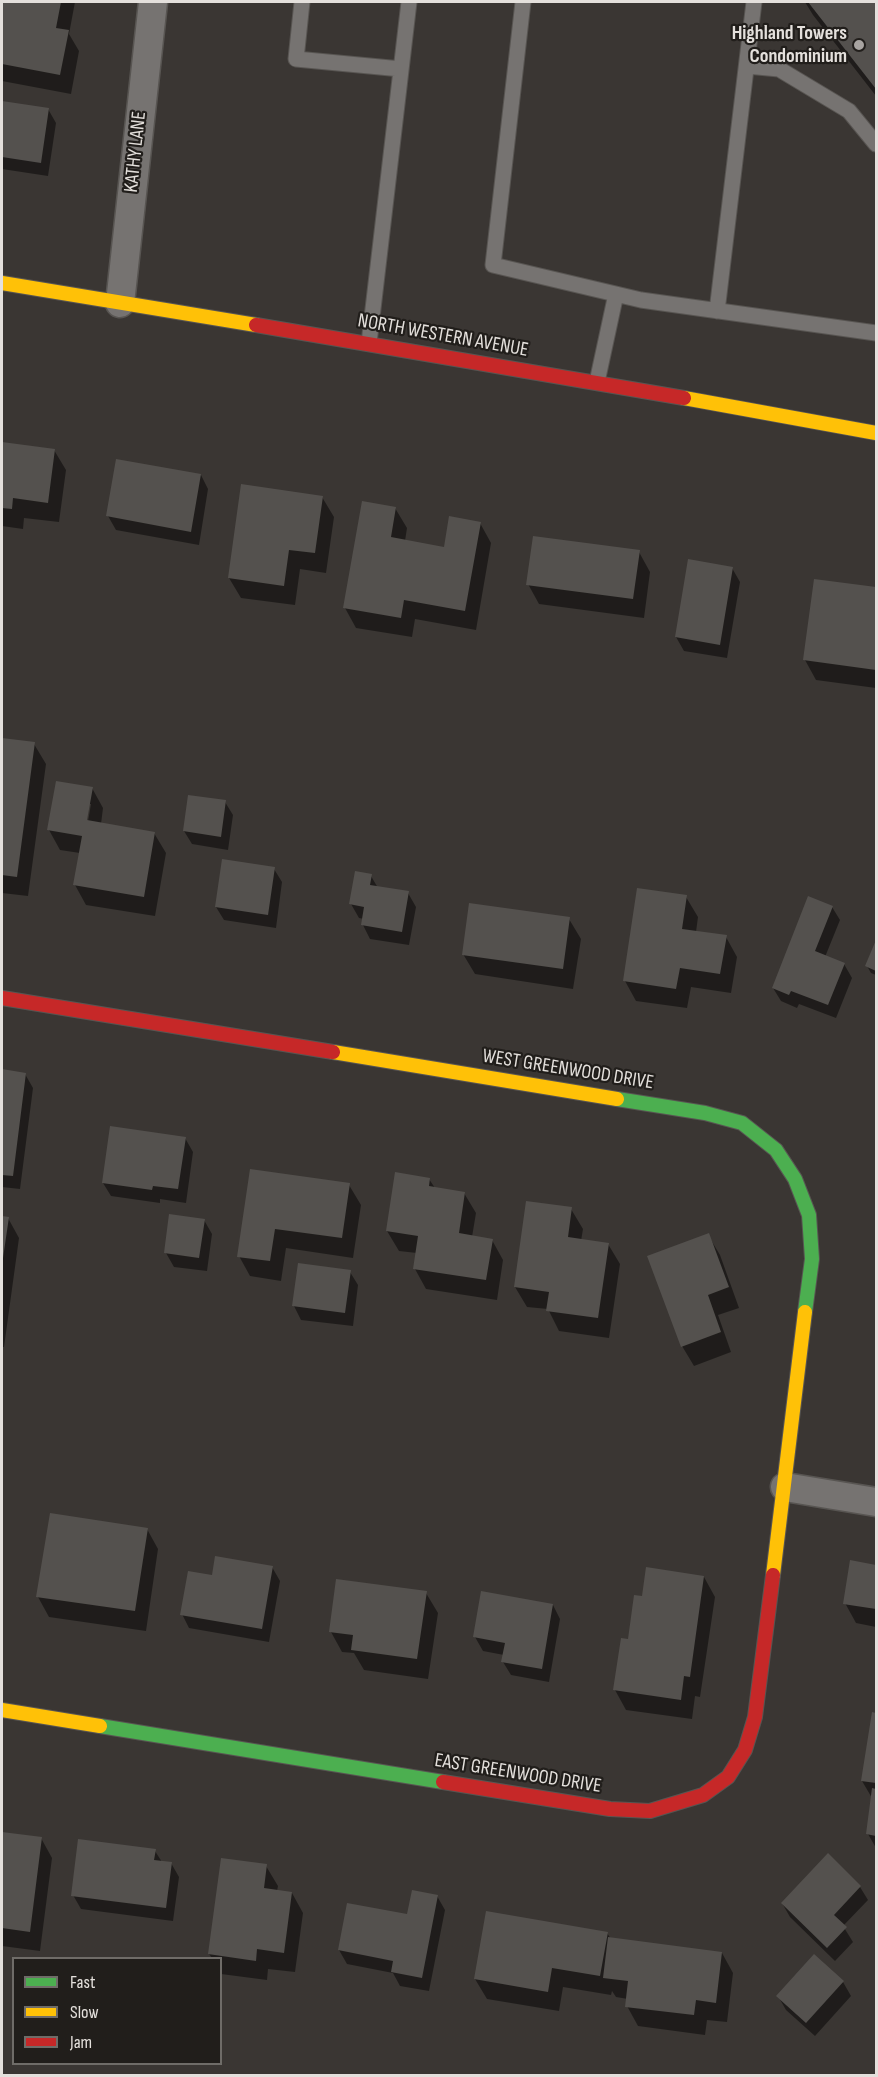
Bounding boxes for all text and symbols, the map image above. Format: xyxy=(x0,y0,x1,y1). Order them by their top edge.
place label: Highland Towers Condominium xyxy=(732,22,847,69)
marker: Highland Towers Condominium xyxy=(852,38,866,52)
street label: KATHY LANE xyxy=(120,110,152,194)
street label: NORTH WESTERN AVENUE xyxy=(356,309,530,363)
street label: WEST GREENWOOD DRIVE xyxy=(481,1045,655,1095)
street label: EAST GREENWOOD DRIVE xyxy=(433,1749,603,1799)
legend xyxy=(12,1957,222,2065)
text: Fast xyxy=(70,1972,95,1993)
text: Slow xyxy=(70,2002,99,2023)
text: Jam xyxy=(70,2032,92,2053)

